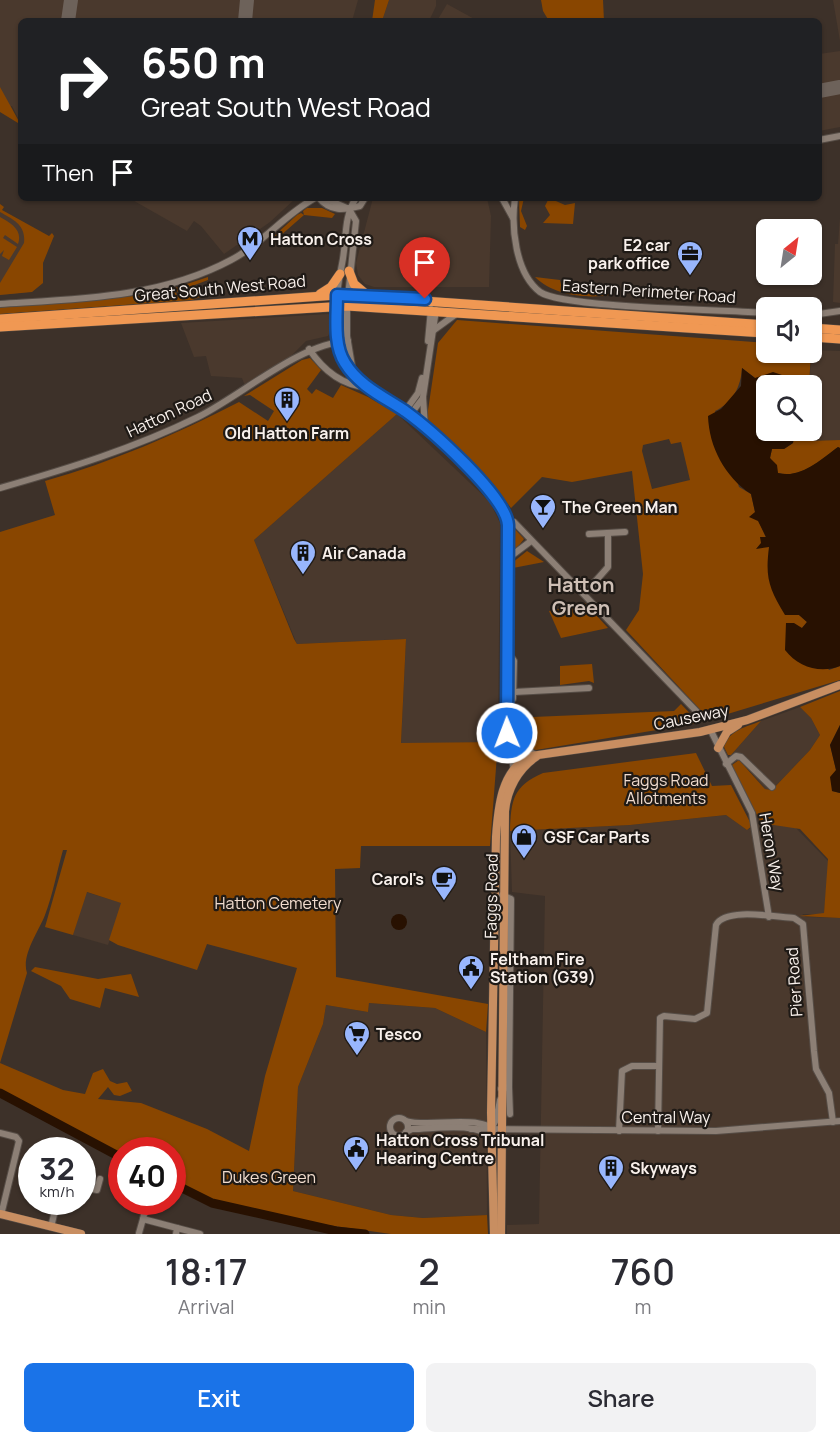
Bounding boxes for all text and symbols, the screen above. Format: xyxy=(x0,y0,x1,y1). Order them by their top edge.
text: 650 m xyxy=(141,33,266,91)
icon: right xyxy=(42,42,120,120)
text: Great South West Road xyxy=(141,88,431,125)
icon: arrive xyxy=(106,156,139,189)
text: Then xyxy=(42,158,94,188)
north arrow xyxy=(756,219,822,285)
map controls xyxy=(756,219,822,441)
metro station icon: Hatton Cross xyxy=(235,224,265,262)
place label: Hatton Cross xyxy=(270,228,372,250)
place label: E2 car park office xyxy=(588,234,670,274)
pin xyxy=(399,237,450,299)
office icon: E2 car park office xyxy=(675,239,705,277)
icon: arrive xyxy=(408,246,441,279)
street label: Great South West Road xyxy=(133,270,307,306)
street label: Eastern Perimeter Road xyxy=(561,274,737,308)
button: sound xyxy=(756,297,822,363)
button: search xyxy=(756,375,822,441)
street label: Hatton Road xyxy=(123,384,215,442)
building icon: Old Hatton Farm xyxy=(272,385,302,423)
place label: Old Hatton Farm xyxy=(225,422,349,444)
bar icon: The Green Man xyxy=(528,492,558,530)
place label: The Green Man xyxy=(562,496,678,518)
building icon: Air Canada xyxy=(288,538,318,576)
place label: Air Canada xyxy=(322,542,406,564)
district label: Hatton Green xyxy=(548,571,614,621)
street label: Causeway xyxy=(652,699,731,735)
position arrow xyxy=(475,701,539,765)
park label: Faggs Road Allotments xyxy=(623,769,709,809)
street label: Heron Way xyxy=(754,811,790,893)
shop icon: GSF Car Parts xyxy=(509,822,539,860)
place label: GSF Car Parts xyxy=(544,826,650,848)
street label: Faggs Road xyxy=(479,853,503,939)
cafe icon: Carol's xyxy=(429,864,459,902)
place label: Carol's xyxy=(372,868,424,890)
park label: Hatton Cemetery xyxy=(215,892,342,914)
street label: Pier Road xyxy=(781,946,807,1018)
place label: Feltham Fire Station (G39) xyxy=(490,948,596,988)
public building icon: Feltham Fire Station (G39) xyxy=(456,953,486,991)
supermarket icon: Tesco xyxy=(342,1019,372,1057)
place label: Tesco xyxy=(376,1023,422,1045)
street label: Central Way xyxy=(622,1106,711,1128)
place label: Hatton Cross Tribunal Hearing Centre xyxy=(376,1129,544,1169)
public building icon: Hatton Cross Tribunal Hearing Centre xyxy=(341,1134,371,1172)
speed limit sign: 40 xyxy=(108,1137,186,1215)
text: 32 xyxy=(39,1148,75,1189)
building icon: Skyways xyxy=(596,1153,626,1191)
place label: Skyways xyxy=(630,1157,697,1179)
park label: Dukes Green xyxy=(222,1166,316,1188)
text: km/h xyxy=(40,1181,74,1202)
text: 18:17 xyxy=(165,1247,248,1296)
text: 2 xyxy=(419,1247,440,1296)
text: 760 xyxy=(611,1247,675,1296)
text: Arrival xyxy=(178,1293,235,1320)
text: min xyxy=(412,1293,446,1320)
text: m xyxy=(634,1293,651,1320)
button: Exit xyxy=(24,1363,414,1432)
button: Share xyxy=(426,1363,816,1432)

